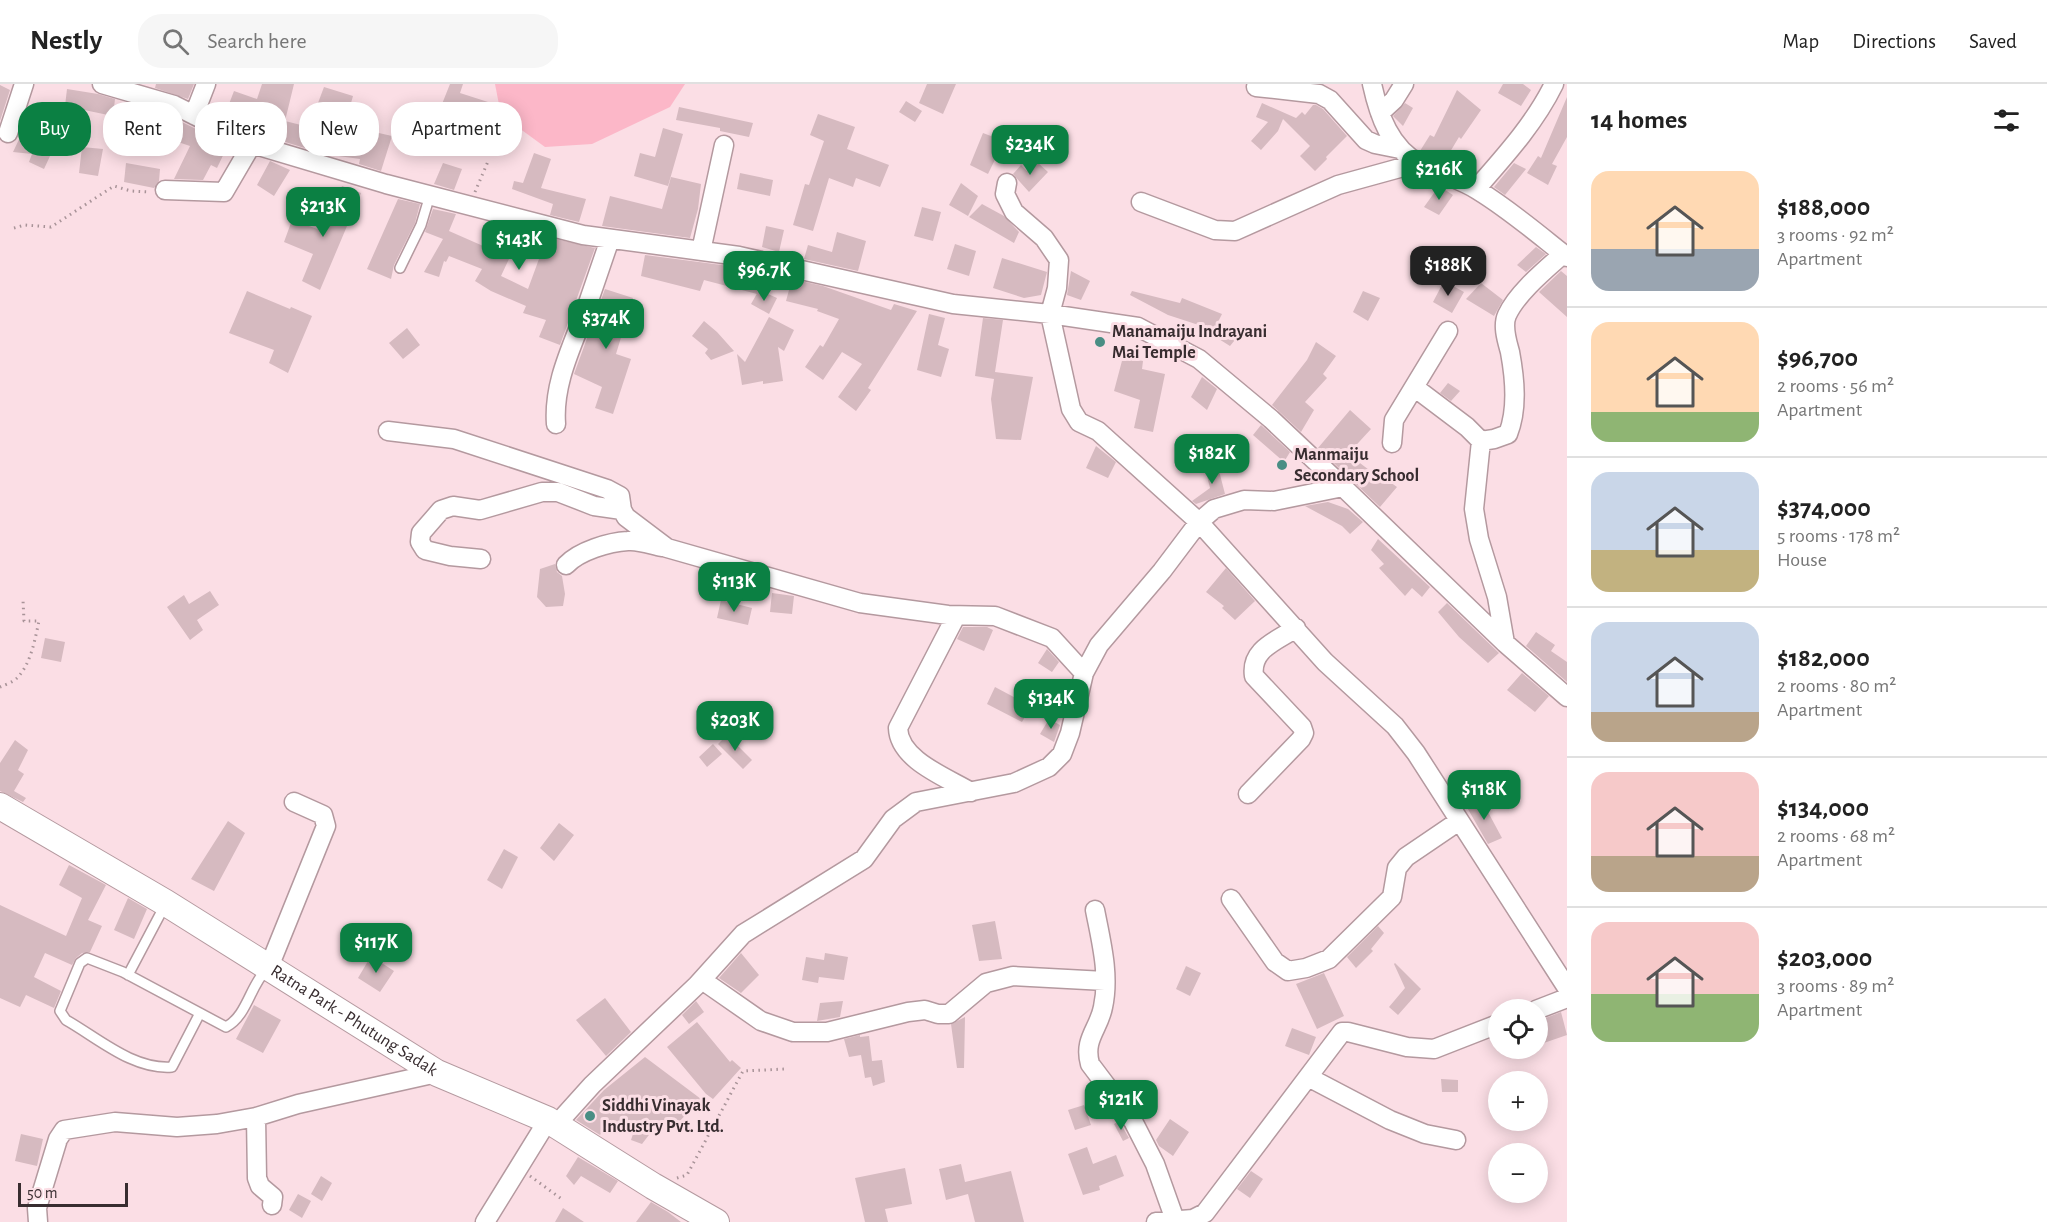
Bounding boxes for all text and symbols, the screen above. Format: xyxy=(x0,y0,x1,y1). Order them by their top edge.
search box xyxy=(138,14,558,68)
icon: search xyxy=(159,25,192,58)
text: Nestly xyxy=(30,27,102,55)
text: Search here xyxy=(207,30,307,52)
text: Map xyxy=(1783,31,1819,52)
text: Directions xyxy=(1852,31,1936,52)
text: Saved xyxy=(1969,31,2017,52)
chip: Buy xyxy=(18,102,91,156)
chip: Rent xyxy=(103,102,183,156)
chip: Filters xyxy=(195,102,287,156)
chip: New xyxy=(299,102,379,156)
chip: Apartment xyxy=(391,102,522,156)
icon: filters xyxy=(1990,104,2023,137)
text: 14 homes xyxy=(1591,107,1687,133)
pin: $234K xyxy=(988,125,1072,176)
text: $234K xyxy=(1006,134,1054,154)
pin: $216K xyxy=(1397,150,1481,201)
text: $216K xyxy=(1416,159,1462,179)
pin: $213K xyxy=(281,187,365,238)
text: $188,000 xyxy=(1777,194,1870,220)
icon: home xyxy=(1639,195,1711,267)
text: $213K xyxy=(300,196,346,216)
pin: $143K xyxy=(477,220,561,271)
text: 3 rooms · 92 m² xyxy=(1777,225,1894,245)
text: $143K xyxy=(496,229,542,249)
pin: $188K xyxy=(1406,246,1490,297)
text: Apartment xyxy=(1777,249,1862,269)
pin: $96.7K xyxy=(715,251,813,302)
text: $188K xyxy=(1424,255,1472,275)
text: $96.7K xyxy=(737,260,791,280)
pin: $374K xyxy=(564,299,648,350)
text: $374K xyxy=(582,308,630,328)
place label: Manamaiju Indrayani Mai Temple xyxy=(1112,323,1267,362)
marker: Manamaiju Indrayani Mai Temple xyxy=(1093,335,1107,349)
text: $96,700 xyxy=(1777,345,1858,371)
icon: home xyxy=(1639,346,1711,418)
text: 2 rooms · 56 m² xyxy=(1777,376,1894,396)
text: Apartment xyxy=(1777,400,1862,420)
pin: $182K xyxy=(1170,434,1254,485)
text: $182K xyxy=(1188,443,1236,463)
place label: Manmaiju Secondary School xyxy=(1294,446,1419,485)
marker: Manmaiju Secondary School xyxy=(1275,458,1289,472)
text: $374,000 xyxy=(1777,495,1871,521)
icon: home xyxy=(1639,496,1711,568)
text: 5 rooms · 178 m² xyxy=(1777,526,1900,546)
text: House xyxy=(1777,550,1827,570)
pin: $113K xyxy=(692,562,776,613)
text: $113K xyxy=(712,571,756,591)
text: $182,000 xyxy=(1777,645,1870,671)
icon: home xyxy=(1639,646,1711,718)
text: 2 rooms · 80 m² xyxy=(1777,676,1896,696)
pin: $134K xyxy=(1009,679,1093,730)
text: $134K xyxy=(1028,688,1074,708)
text: Apartment xyxy=(1777,700,1862,720)
pin: $203K xyxy=(693,701,777,752)
text: $203K xyxy=(710,710,760,730)
pin: $118K xyxy=(1442,770,1526,821)
text: $118K xyxy=(1462,779,1506,799)
text: $134,000 xyxy=(1777,795,1869,821)
icon: home xyxy=(1639,796,1711,868)
text: 2 rooms · 68 m² xyxy=(1777,826,1895,846)
text: Apartment xyxy=(1777,850,1862,870)
pin: $117K xyxy=(334,923,418,974)
text: $117K xyxy=(354,932,398,952)
text: $203,000 xyxy=(1777,945,1872,971)
icon: home xyxy=(1639,946,1711,1018)
street label: Ratna Park - Phutung Sadak xyxy=(267,962,441,1080)
text: 3 rooms · 89 m² xyxy=(1777,976,1894,996)
map controls xyxy=(1488,999,1548,1203)
button: locate xyxy=(1488,999,1548,1059)
text: Apartment xyxy=(1777,1000,1862,1020)
button: + xyxy=(1488,1071,1548,1131)
pin: $121K xyxy=(1079,1080,1163,1131)
text: $121K xyxy=(1099,1089,1143,1109)
place label: Siddhi Vinayak Industry Pvt. Ltd. xyxy=(602,1097,724,1136)
marker: Siddhi Vinayak Industry Pvt. Ltd. xyxy=(583,1109,597,1123)
button: − xyxy=(1488,1143,1548,1203)
scale bar xyxy=(18,1180,128,1208)
text: 50 m xyxy=(27,1185,58,1201)

